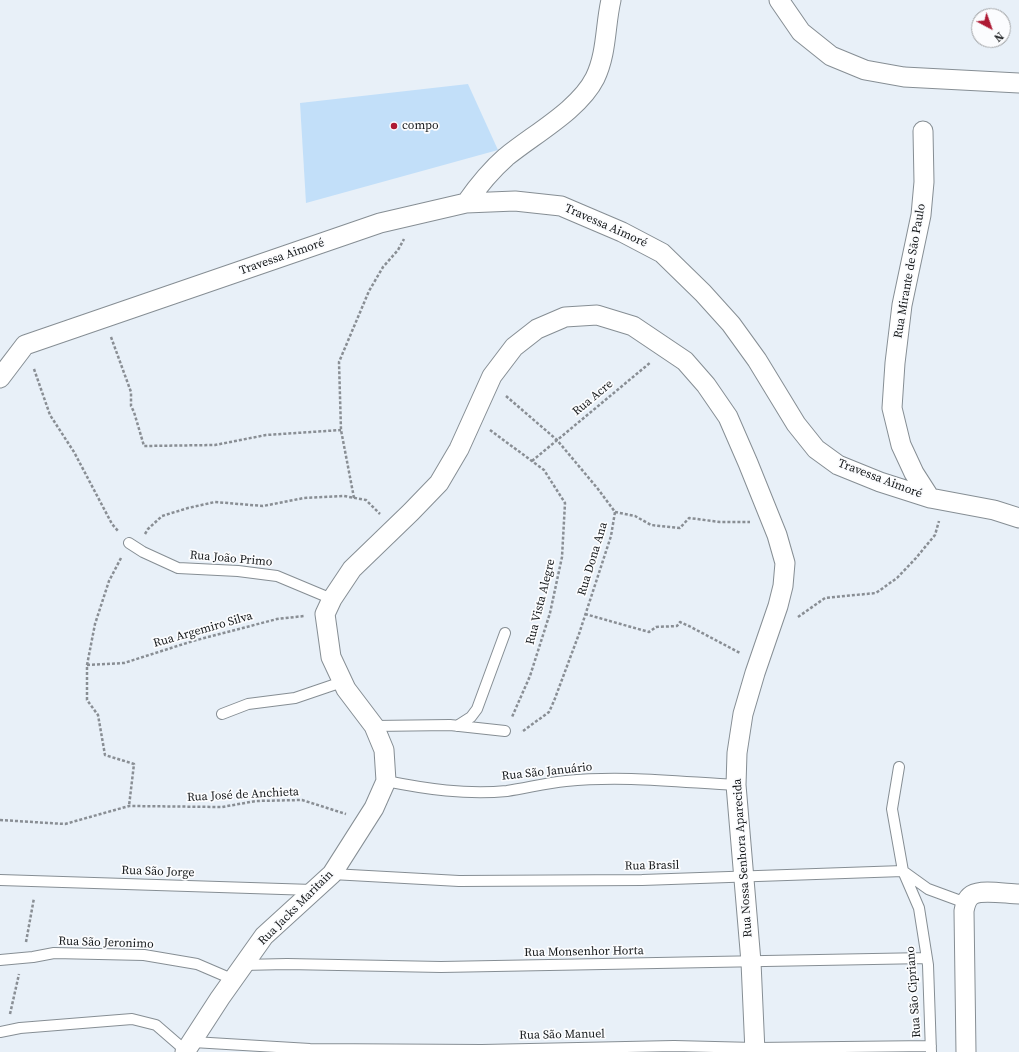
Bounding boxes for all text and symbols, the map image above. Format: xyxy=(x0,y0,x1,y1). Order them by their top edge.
north arrow xyxy=(971,8,1011,48)
text: N xyxy=(991,28,1006,45)
place label: compo xyxy=(402,119,439,133)
marker: compo xyxy=(389,121,399,131)
street label: Travessa Aimoré xyxy=(562,201,650,251)
street label: Rua Mirante de Sāo Paulo xyxy=(891,202,929,340)
street label: Travessa Aimoré xyxy=(238,236,326,278)
street label: Rua Acre xyxy=(570,377,616,419)
street label: Travessa Aimoré xyxy=(836,456,924,502)
street label: Rua Dona Ana xyxy=(575,520,611,598)
street label: Rua João Primo xyxy=(189,548,273,570)
street label: Rua Vista Alegre xyxy=(523,558,559,646)
street label: Rua Argemiro Silva xyxy=(152,609,254,651)
street label: Rua São Januário xyxy=(501,760,593,784)
street label: Rua Nossa Senhora Aparecida xyxy=(730,778,756,938)
street label: Rua José de Anchieta xyxy=(187,785,299,805)
street label: Rua Brasil xyxy=(625,858,679,874)
street label: Rua São Jorge xyxy=(121,864,195,880)
street label: Rua Jacks Maritain xyxy=(255,867,337,949)
street label: Rua São Jeronimo xyxy=(58,934,154,952)
street label: Rua Monsenhor Horta xyxy=(524,944,644,960)
street label: Rua São Cipriano xyxy=(904,946,924,1038)
street label: Rua São Manuel xyxy=(519,1027,605,1043)

